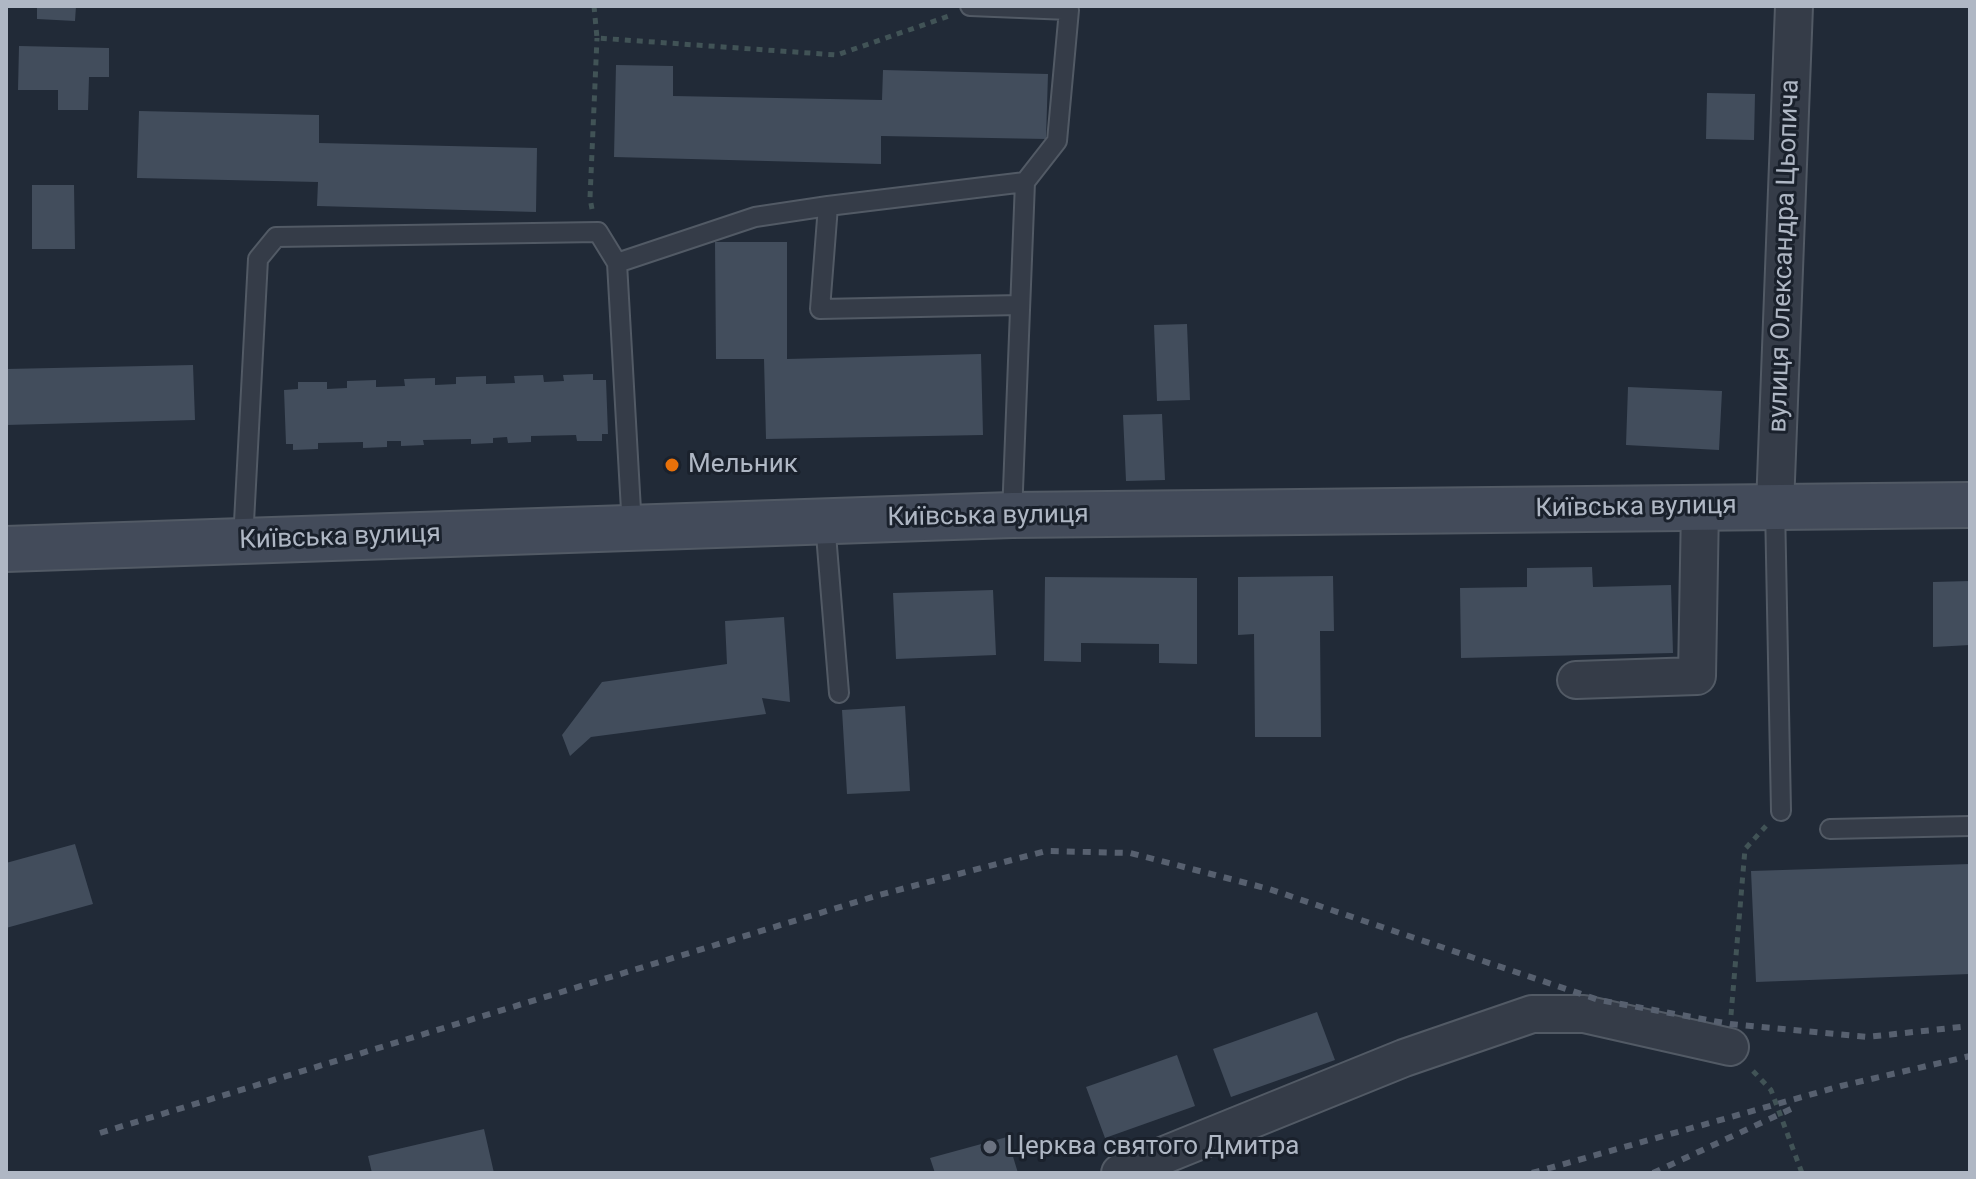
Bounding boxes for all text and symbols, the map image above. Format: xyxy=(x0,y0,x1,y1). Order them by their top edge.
street label: вулиця Олександра Цьопича xyxy=(1763,79,1807,433)
place label: Мельник xyxy=(688,449,798,481)
marker: Мельник xyxy=(663,456,681,474)
street label: Київська вулиця xyxy=(1535,491,1737,525)
street label: Київська вулиця xyxy=(887,500,1089,534)
street label: Київська вулиця xyxy=(239,519,441,557)
place label: Церква святого Дмитра xyxy=(1006,1131,1299,1163)
marker: Церква святого Дмитра xyxy=(981,1138,999,1156)

